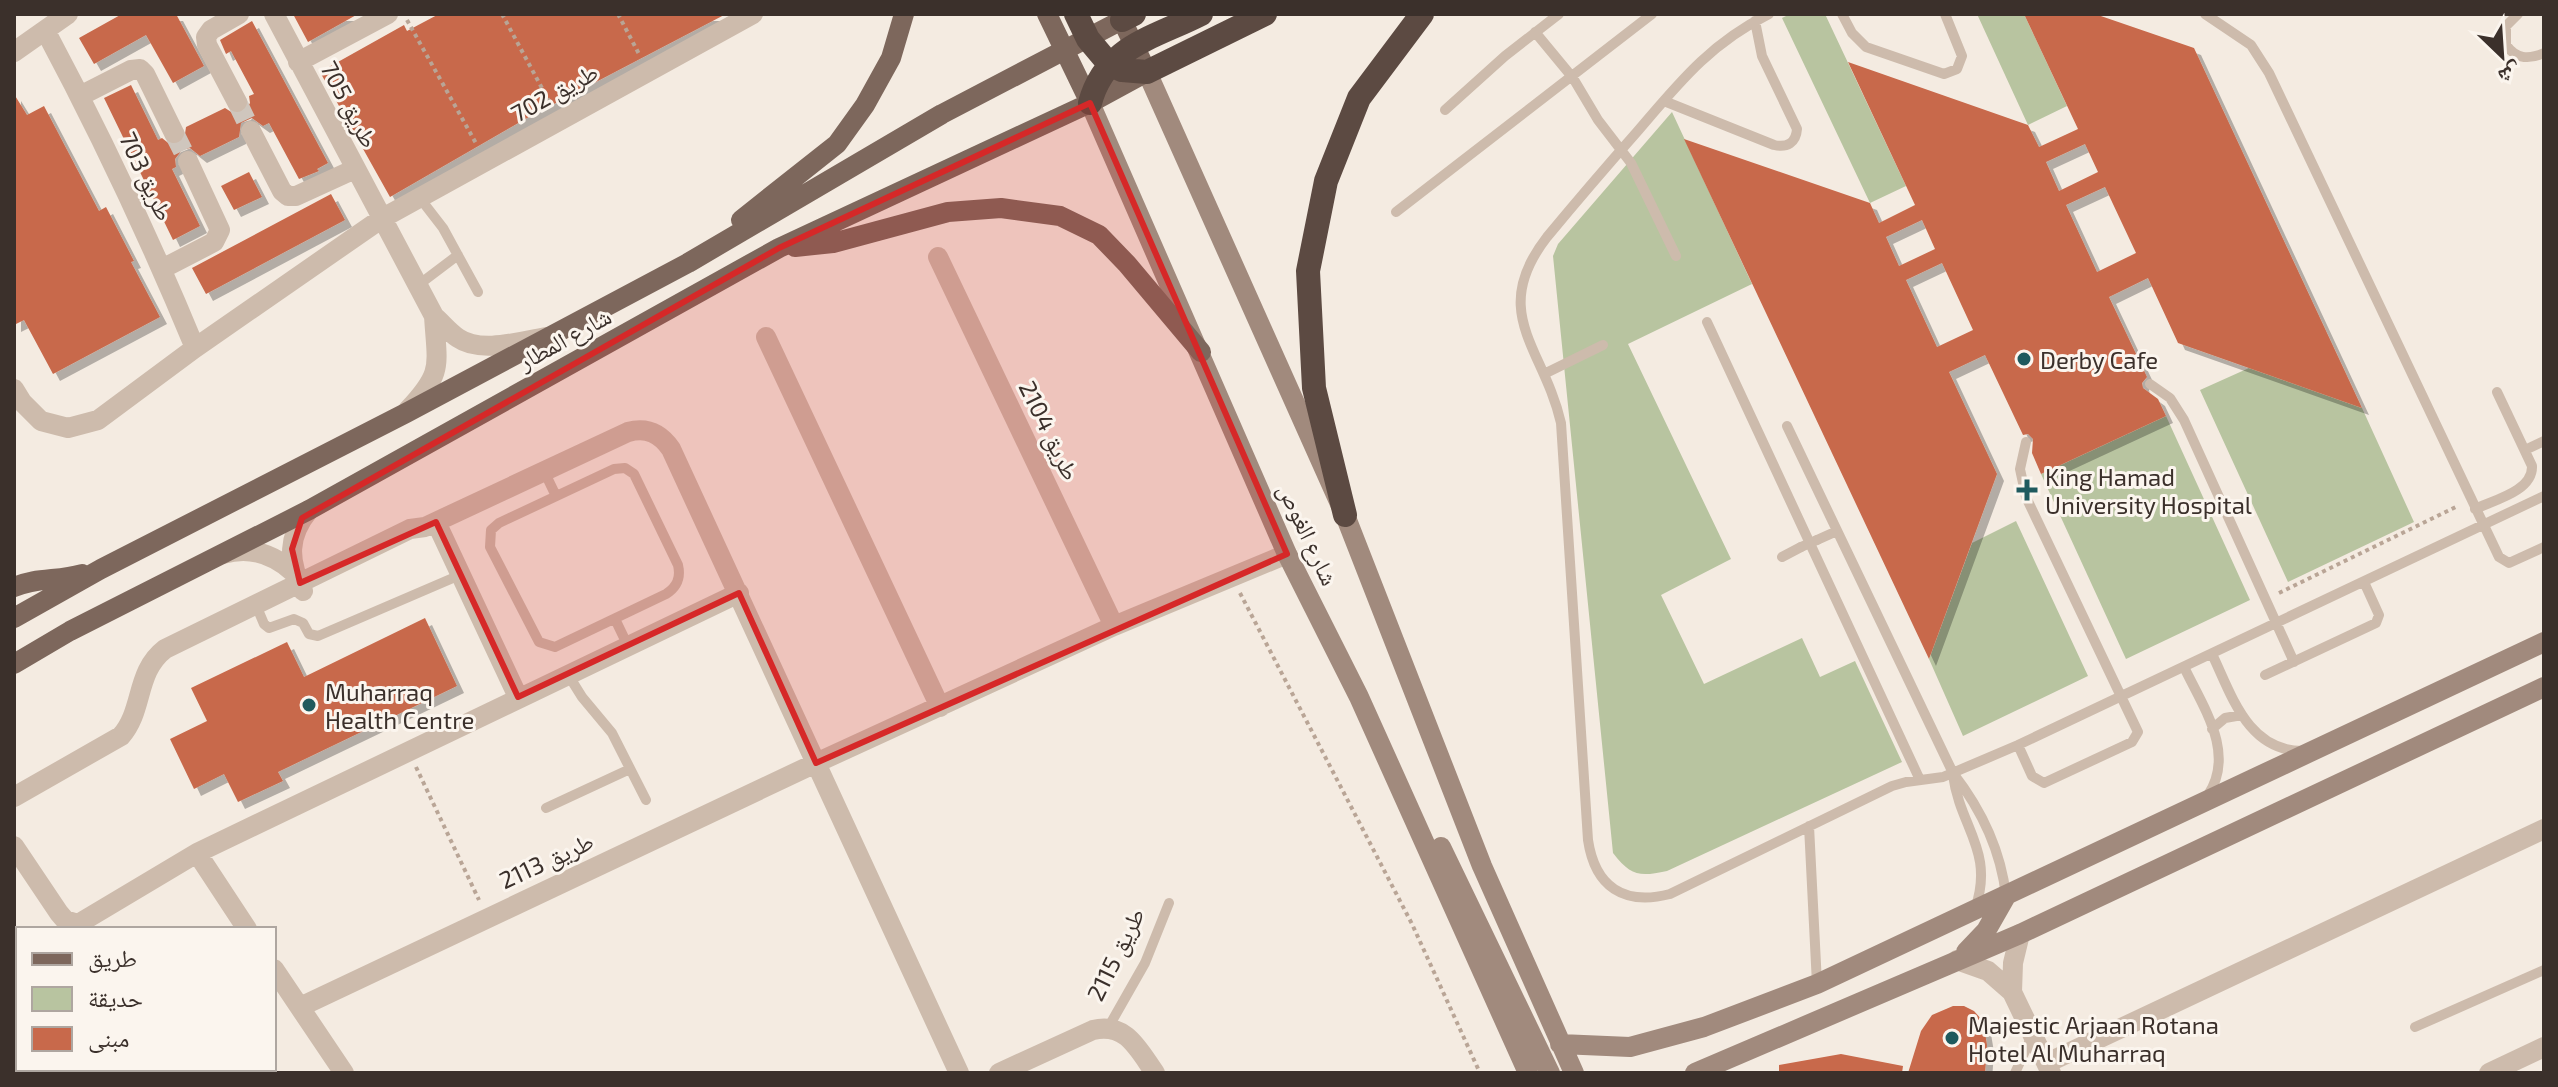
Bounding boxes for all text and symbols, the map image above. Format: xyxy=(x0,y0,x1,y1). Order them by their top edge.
north arrow xyxy=(2462,16,2542,96)
street label: طريق 705 xyxy=(314,56,385,153)
street label: طريق 702 xyxy=(506,56,603,129)
text: ش xyxy=(2494,57,2527,92)
street label: طريق 703 xyxy=(113,127,180,225)
street label: شارع المطار xyxy=(511,301,617,378)
place label: Derby Cafe xyxy=(2040,345,2158,374)
marker: Derby Cafe xyxy=(2015,350,2033,368)
street label: طريق 2104 xyxy=(1013,376,1086,485)
place label: King Hamad University Hospital xyxy=(2045,462,2252,519)
street label: شارع الغوص xyxy=(1271,478,1345,590)
marker: King Hamad University Hospital xyxy=(2016,479,2038,501)
place label: Muharraq Health Centre xyxy=(325,677,474,734)
marker: Muharraq Health Centre xyxy=(300,696,318,714)
street label: طريق 2113 xyxy=(494,826,598,895)
street label: طريق 2115 xyxy=(1080,903,1151,1006)
legend xyxy=(16,927,276,1071)
text: طريق xyxy=(88,943,137,973)
text: حديقة xyxy=(88,983,143,1012)
place label: Majestic Arjaan Rotana Hotel Al Muharraq xyxy=(1968,1010,2219,1067)
text: مبنى xyxy=(88,1023,129,1053)
marker: Majestic Arjaan Rotana Hotel Al Muharraq xyxy=(1943,1029,1961,1047)

